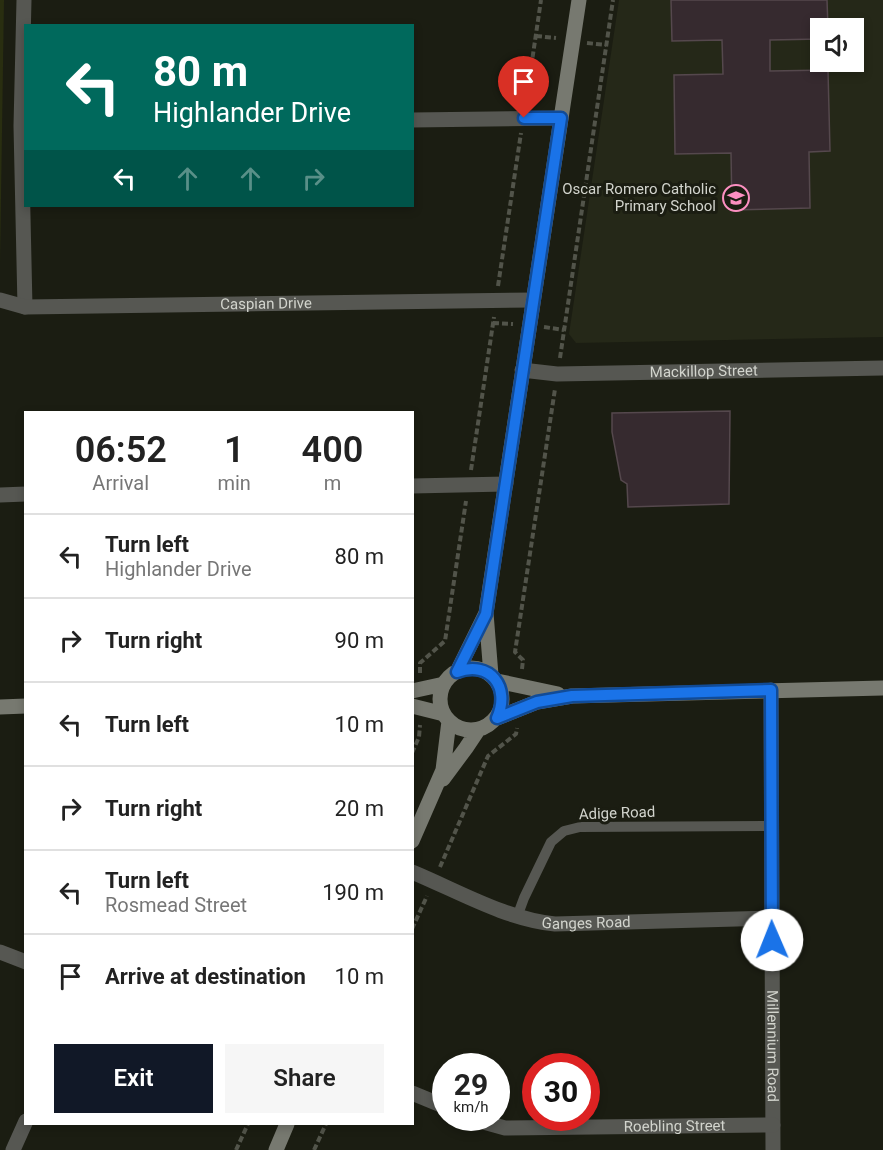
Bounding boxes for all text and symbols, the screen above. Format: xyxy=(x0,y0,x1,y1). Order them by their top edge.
map controls xyxy=(810,18,864,72)
button: sound xyxy=(810,18,864,72)
text: 80 m xyxy=(153,47,248,96)
icon: left xyxy=(54,48,132,126)
pin xyxy=(498,56,549,118)
icon: arrive xyxy=(507,65,540,98)
text: Highlander Drive xyxy=(153,97,351,129)
icon: left xyxy=(108,162,141,195)
icon: ahead xyxy=(171,162,204,195)
icon: ahead xyxy=(234,162,267,195)
icon: right xyxy=(297,162,330,195)
place label: Oscar Romero Catholic Primary School xyxy=(562,180,716,215)
school or university icon: Oscar Romero Catholic Primary School xyxy=(721,183,751,213)
street label: Caspian Drive xyxy=(220,294,312,313)
street label: Mackillop Street xyxy=(650,361,758,381)
text: 06:52 xyxy=(75,429,167,471)
text: 1 xyxy=(224,429,244,471)
text: 400 xyxy=(302,429,363,471)
text: Arrival xyxy=(92,471,149,495)
text: min xyxy=(217,471,251,495)
text: m xyxy=(324,471,341,495)
text: Turn left xyxy=(105,532,189,557)
icon: left xyxy=(54,540,87,573)
text: 80 m xyxy=(335,544,384,569)
text: Highlander Drive xyxy=(105,557,252,581)
icon: right xyxy=(54,624,87,657)
text: Turn right xyxy=(105,628,202,653)
text: 90 m xyxy=(335,628,384,653)
icon: left xyxy=(54,708,87,741)
text: Turn left xyxy=(105,712,189,737)
text: 10 m xyxy=(335,712,384,737)
icon: right xyxy=(54,792,87,825)
text: Turn right xyxy=(105,796,202,821)
text: 20 m xyxy=(335,796,384,821)
street label: Adige Road xyxy=(579,803,655,823)
text: Turn left xyxy=(105,868,189,893)
icon: left xyxy=(54,876,87,909)
text: 190 m xyxy=(322,880,384,905)
text: Rosmead Street xyxy=(105,893,247,917)
position arrow xyxy=(740,908,804,972)
street label: Ganges Road xyxy=(540,913,631,933)
icon: arrive xyxy=(54,960,87,993)
text: Arrive at destination xyxy=(105,964,306,989)
text: 10 m xyxy=(335,964,384,989)
street label: Millennium Road xyxy=(763,990,782,1102)
button: Exit xyxy=(54,1044,213,1113)
button: Share xyxy=(225,1044,384,1113)
speed limit sign: 30 xyxy=(522,1053,600,1131)
text: 29 xyxy=(454,1067,488,1102)
text: km/h xyxy=(453,1098,489,1116)
street label: Roebling Street xyxy=(624,1117,726,1136)

